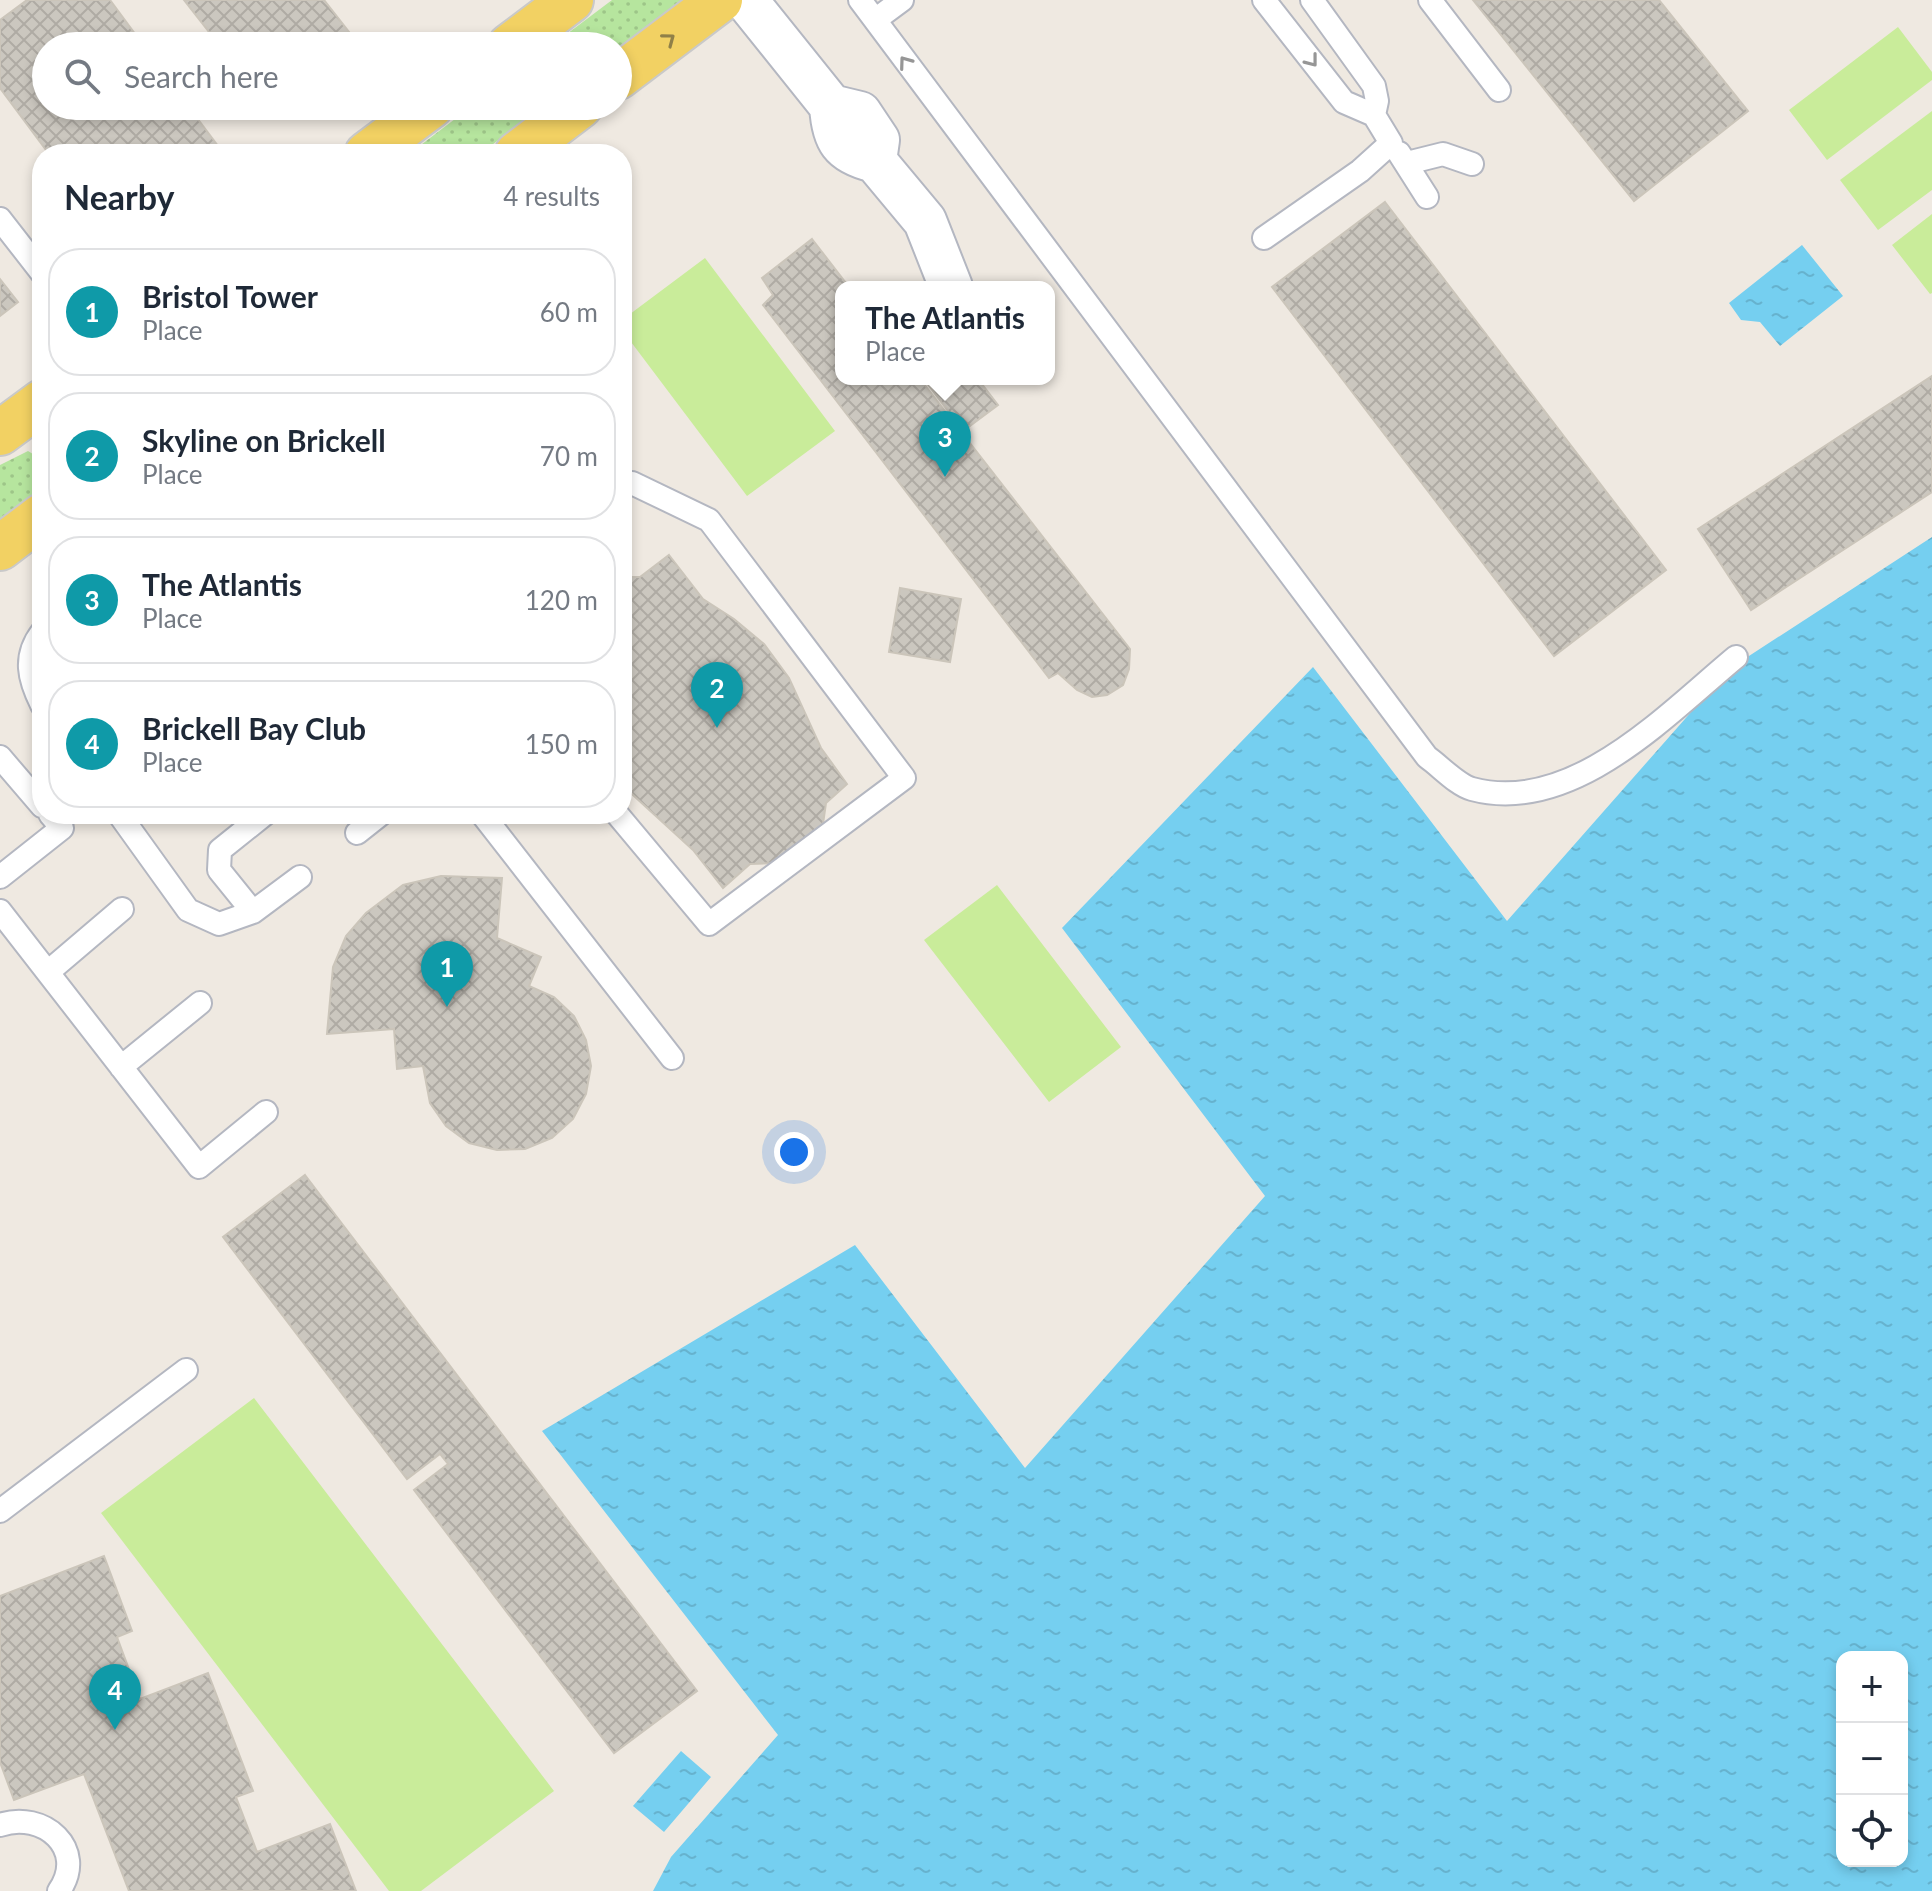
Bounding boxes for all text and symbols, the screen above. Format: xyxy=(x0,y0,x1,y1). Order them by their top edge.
search box xyxy=(32,32,632,120)
one-way arrow xyxy=(660,34,675,48)
one-way arrow xyxy=(1302,52,1317,66)
icon: search xyxy=(60,54,104,98)
one-way arrow xyxy=(900,56,915,70)
text: Search here xyxy=(124,58,279,94)
text: Nearby xyxy=(64,176,175,217)
text: 4 results xyxy=(503,180,600,212)
text: Bristol Tower xyxy=(142,278,318,314)
popup xyxy=(835,281,1055,385)
text: 1 xyxy=(84,296,100,328)
text: 60 m xyxy=(540,296,598,328)
text: The Atlantis xyxy=(865,299,1025,335)
text: Place xyxy=(142,314,203,346)
text: Place xyxy=(865,335,926,367)
pin: 3 xyxy=(919,411,971,477)
text: Skyline on Brickell xyxy=(142,422,386,458)
text: 2 xyxy=(84,440,100,472)
text: 70 m xyxy=(540,440,598,472)
text: Place xyxy=(142,458,203,490)
text: The Atlantis xyxy=(142,566,302,602)
text: 3 xyxy=(84,584,100,616)
text: 120 m xyxy=(525,584,598,616)
text: Place xyxy=(142,602,203,634)
pin: 2 xyxy=(691,662,743,728)
text: Brickell Bay Club xyxy=(142,710,366,746)
text: 4 xyxy=(84,728,100,760)
text: 150 m xyxy=(525,728,598,760)
text: Place xyxy=(142,746,203,778)
pin: 1 xyxy=(421,941,473,1007)
your location xyxy=(774,1132,814,1172)
map controls xyxy=(1836,1651,1908,1867)
button: + xyxy=(1836,1651,1908,1723)
pin: 4 xyxy=(89,1664,141,1730)
button: − xyxy=(1836,1723,1908,1795)
button: locate xyxy=(1836,1795,1908,1867)

